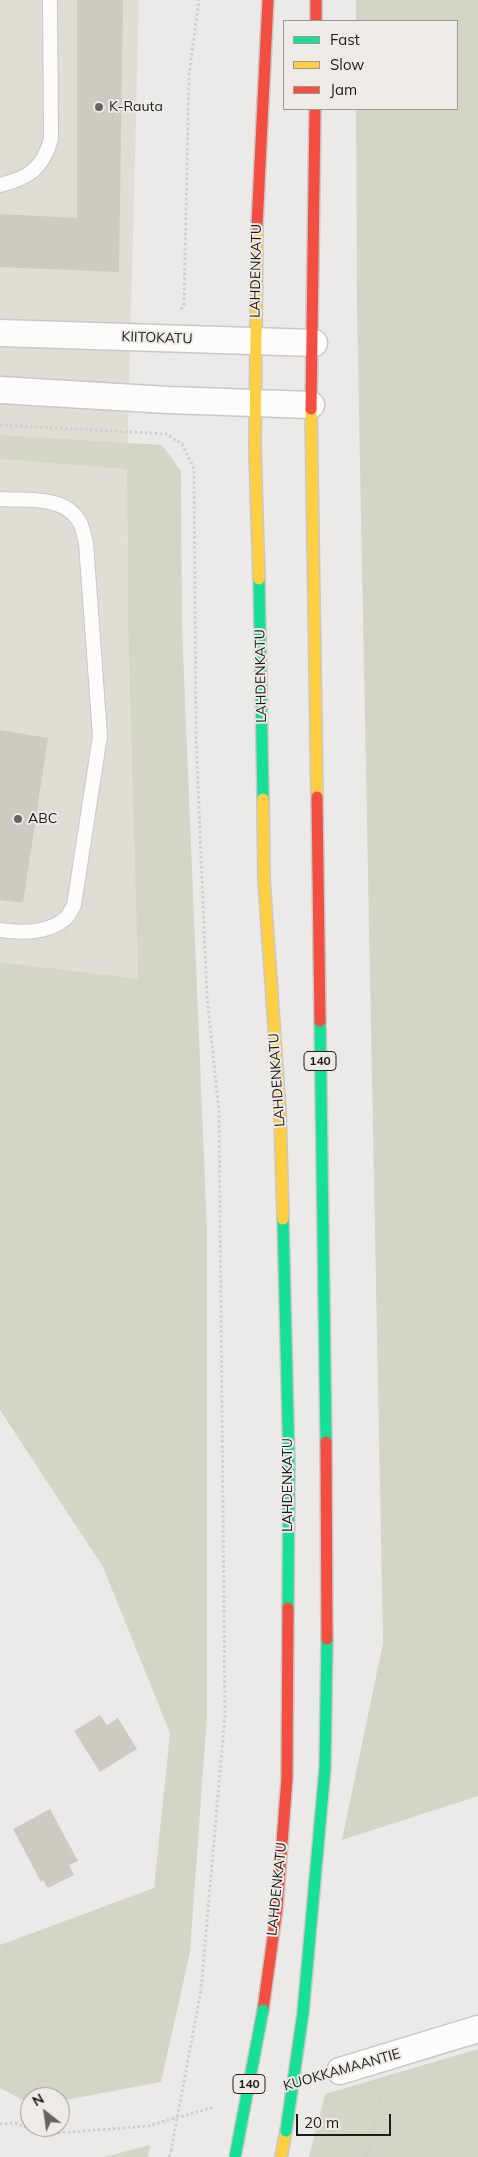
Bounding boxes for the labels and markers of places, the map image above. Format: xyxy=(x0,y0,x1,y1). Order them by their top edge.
place label: K-Rauta xyxy=(109,99,163,115)
marker: K-Rauta xyxy=(93,101,105,113)
place label: ABC xyxy=(28,811,57,827)
marker: ABC xyxy=(12,813,24,825)

